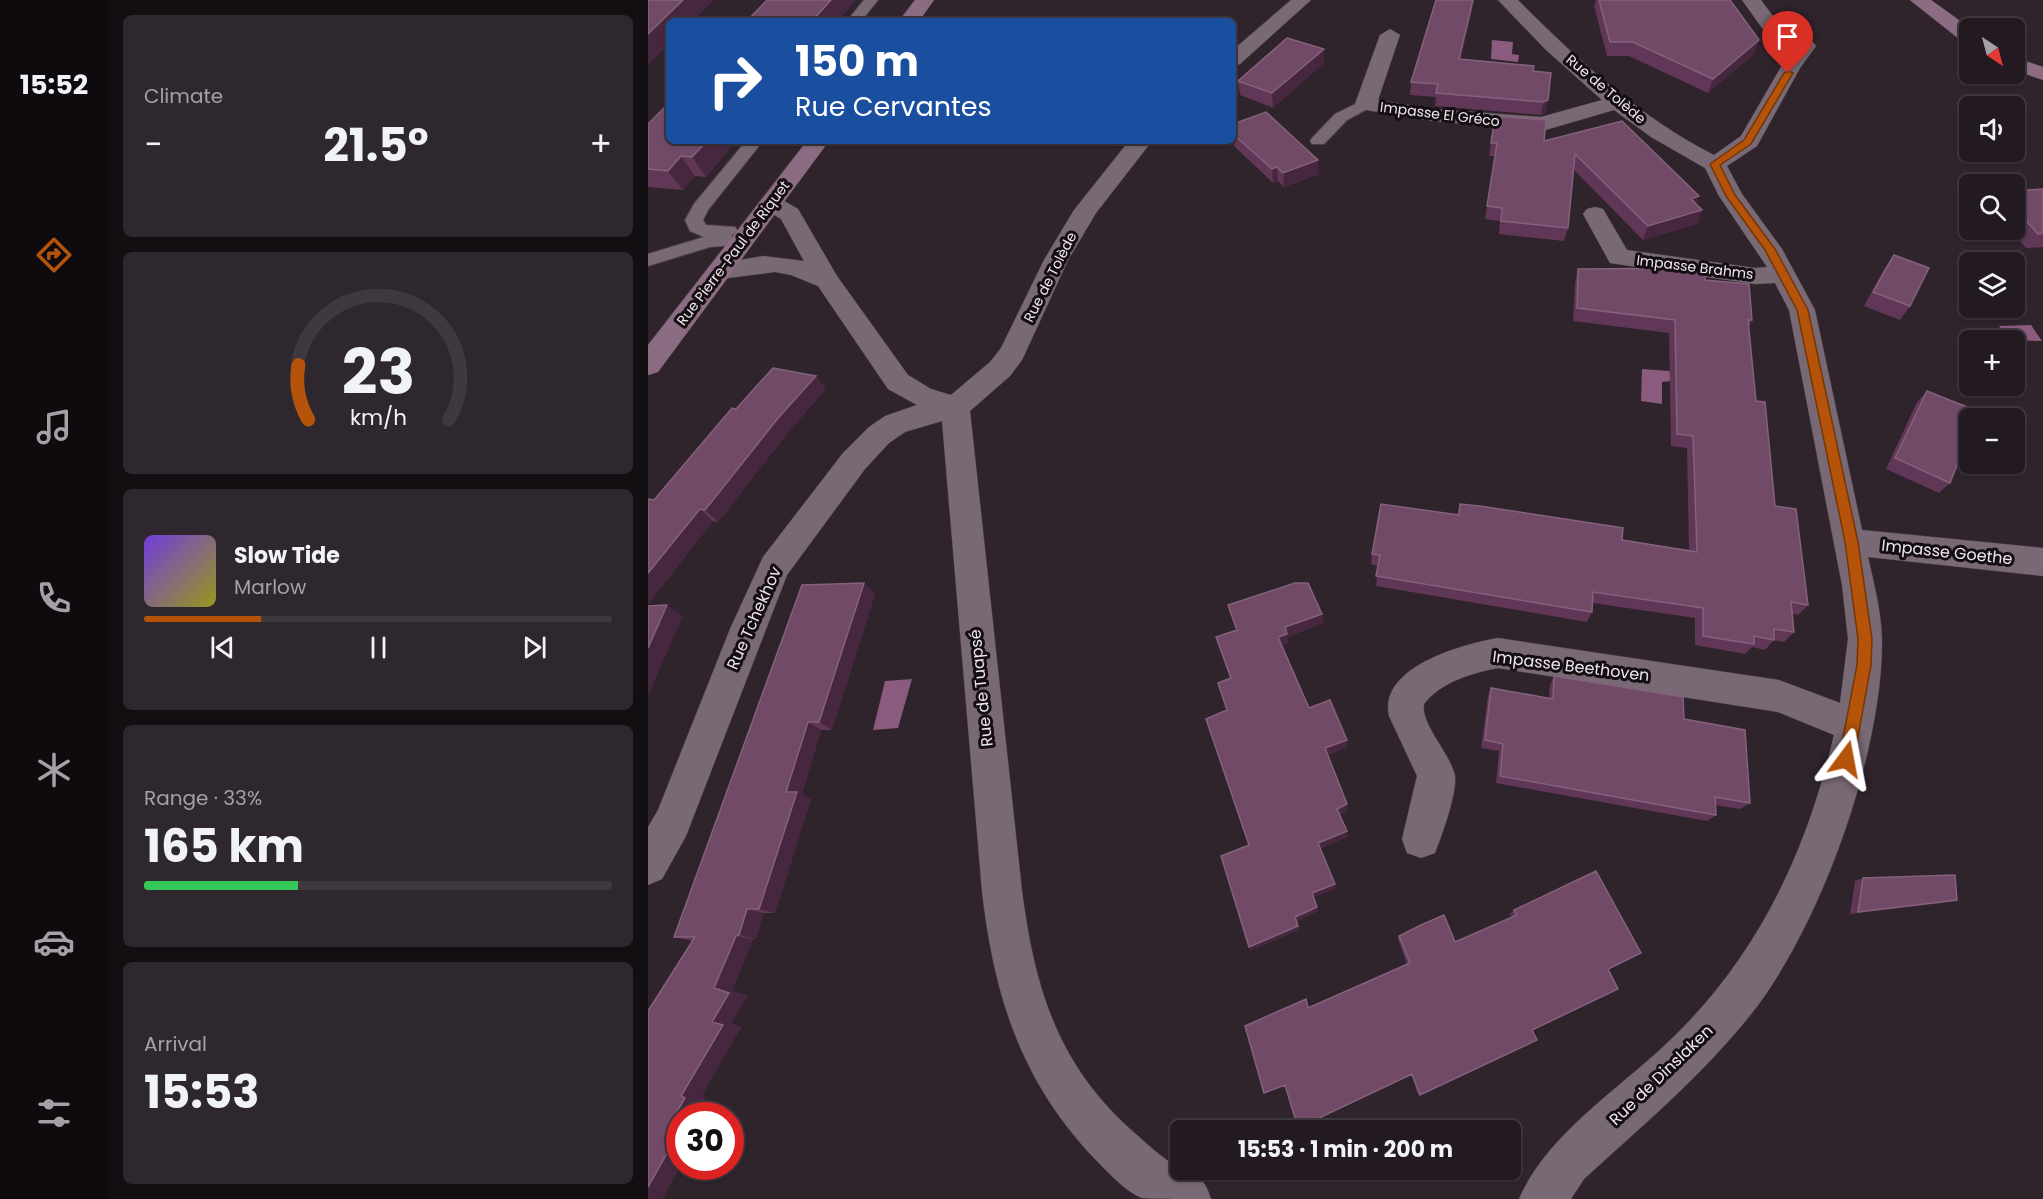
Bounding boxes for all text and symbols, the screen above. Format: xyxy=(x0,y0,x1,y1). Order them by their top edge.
pin xyxy=(1762,11,1813,73)
north arrow xyxy=(1959,18,2025,84)
map controls xyxy=(1959,18,2025,474)
icon: arrive xyxy=(1771,20,1804,53)
text: 150 m xyxy=(795,32,919,91)
icon: right xyxy=(696,42,774,120)
street label: Rue de Tolède xyxy=(1562,50,1650,129)
text: 15:52 xyxy=(20,66,88,103)
text: Climate xyxy=(144,82,223,110)
text: Rue Cervantes xyxy=(795,88,992,125)
button: sound xyxy=(1959,96,2025,162)
street label: Impasse El Gréco xyxy=(1379,97,1501,131)
text: 21.5° xyxy=(323,114,429,177)
text: − xyxy=(144,121,162,168)
text: + xyxy=(589,121,612,168)
button: search xyxy=(1959,174,2025,240)
street label: Rue Pierre-Paul de Riquet xyxy=(672,176,794,330)
street label: Rue de Tolède xyxy=(1019,228,1081,325)
icon: directions xyxy=(33,234,75,276)
street label: Impasse Brahms xyxy=(1635,250,1755,284)
button: layers xyxy=(1959,252,2025,318)
text: 23 xyxy=(341,328,415,416)
button: + xyxy=(1959,330,2025,396)
text: km/h xyxy=(349,402,407,433)
icon: music xyxy=(33,406,75,448)
button: − xyxy=(1959,408,2025,474)
street label: Impasse Goethe xyxy=(1880,534,2014,570)
text: Slow Tide xyxy=(234,540,340,571)
street label: Rue Tchekhov xyxy=(721,563,787,673)
text: Marlow xyxy=(234,573,306,601)
icon: phone xyxy=(33,577,75,619)
street label: Rue de Tuapsé xyxy=(963,628,999,748)
icon: previous xyxy=(206,631,239,664)
icon: pause xyxy=(362,631,395,664)
icon: next xyxy=(518,631,551,664)
street label: Impasse Beethoven xyxy=(1491,645,1651,687)
position arrow xyxy=(1814,727,1878,791)
icon: climate xyxy=(33,749,75,791)
text: Range · 33% xyxy=(144,784,262,812)
text: 165 km xyxy=(144,815,304,878)
icon: car xyxy=(33,921,75,963)
street label: Rue de Dinslaken xyxy=(1604,1019,1718,1131)
text: Arrival xyxy=(144,1030,207,1058)
text: 15:53 xyxy=(144,1061,259,1124)
icon: filters xyxy=(33,1092,75,1134)
speed limit sign: 30 xyxy=(666,1102,744,1180)
text: 15:53 · 1 min · 200 m xyxy=(1238,1134,1453,1165)

